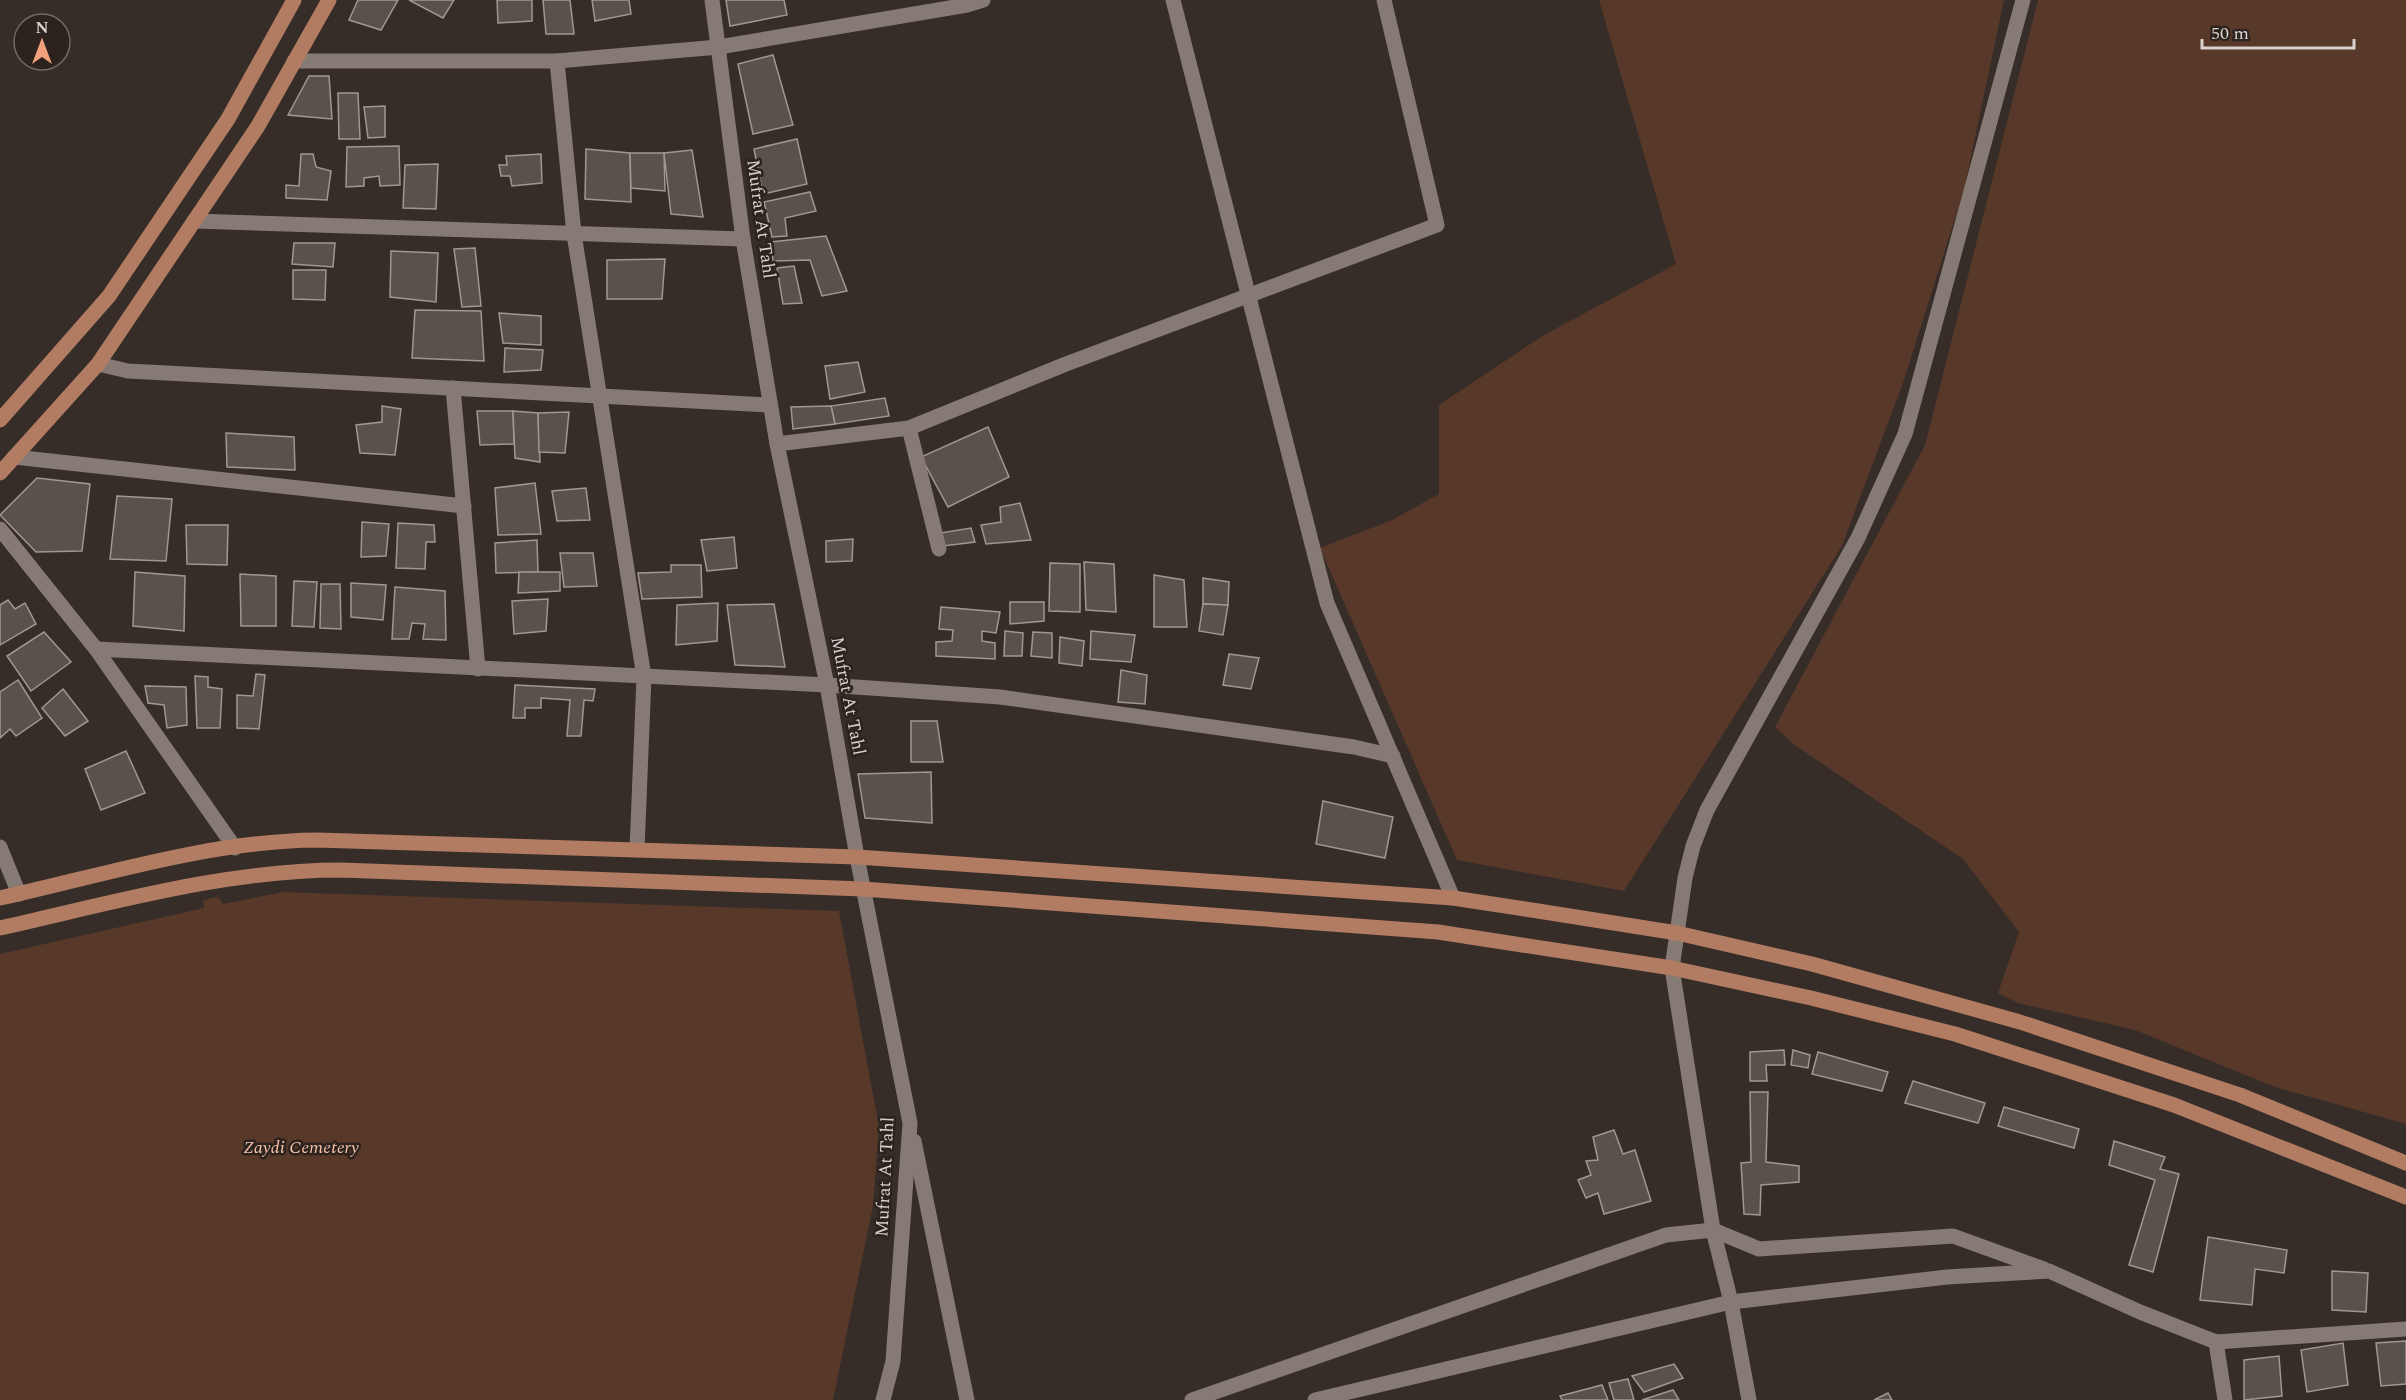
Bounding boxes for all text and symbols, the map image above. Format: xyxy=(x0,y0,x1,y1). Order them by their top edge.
north arrow xyxy=(12,12,72,72)
scale bar xyxy=(2202,12,2354,50)
text: N xyxy=(35,16,49,40)
text: 50 m xyxy=(2211,20,2249,47)
street label: Mufrat At Tahl xyxy=(739,158,783,280)
street label: Mufrat At Tahl xyxy=(823,634,873,758)
street label: Mufrat At Tahl xyxy=(868,1116,902,1238)
park label: Zaydi Cemetery xyxy=(243,1134,359,1161)

